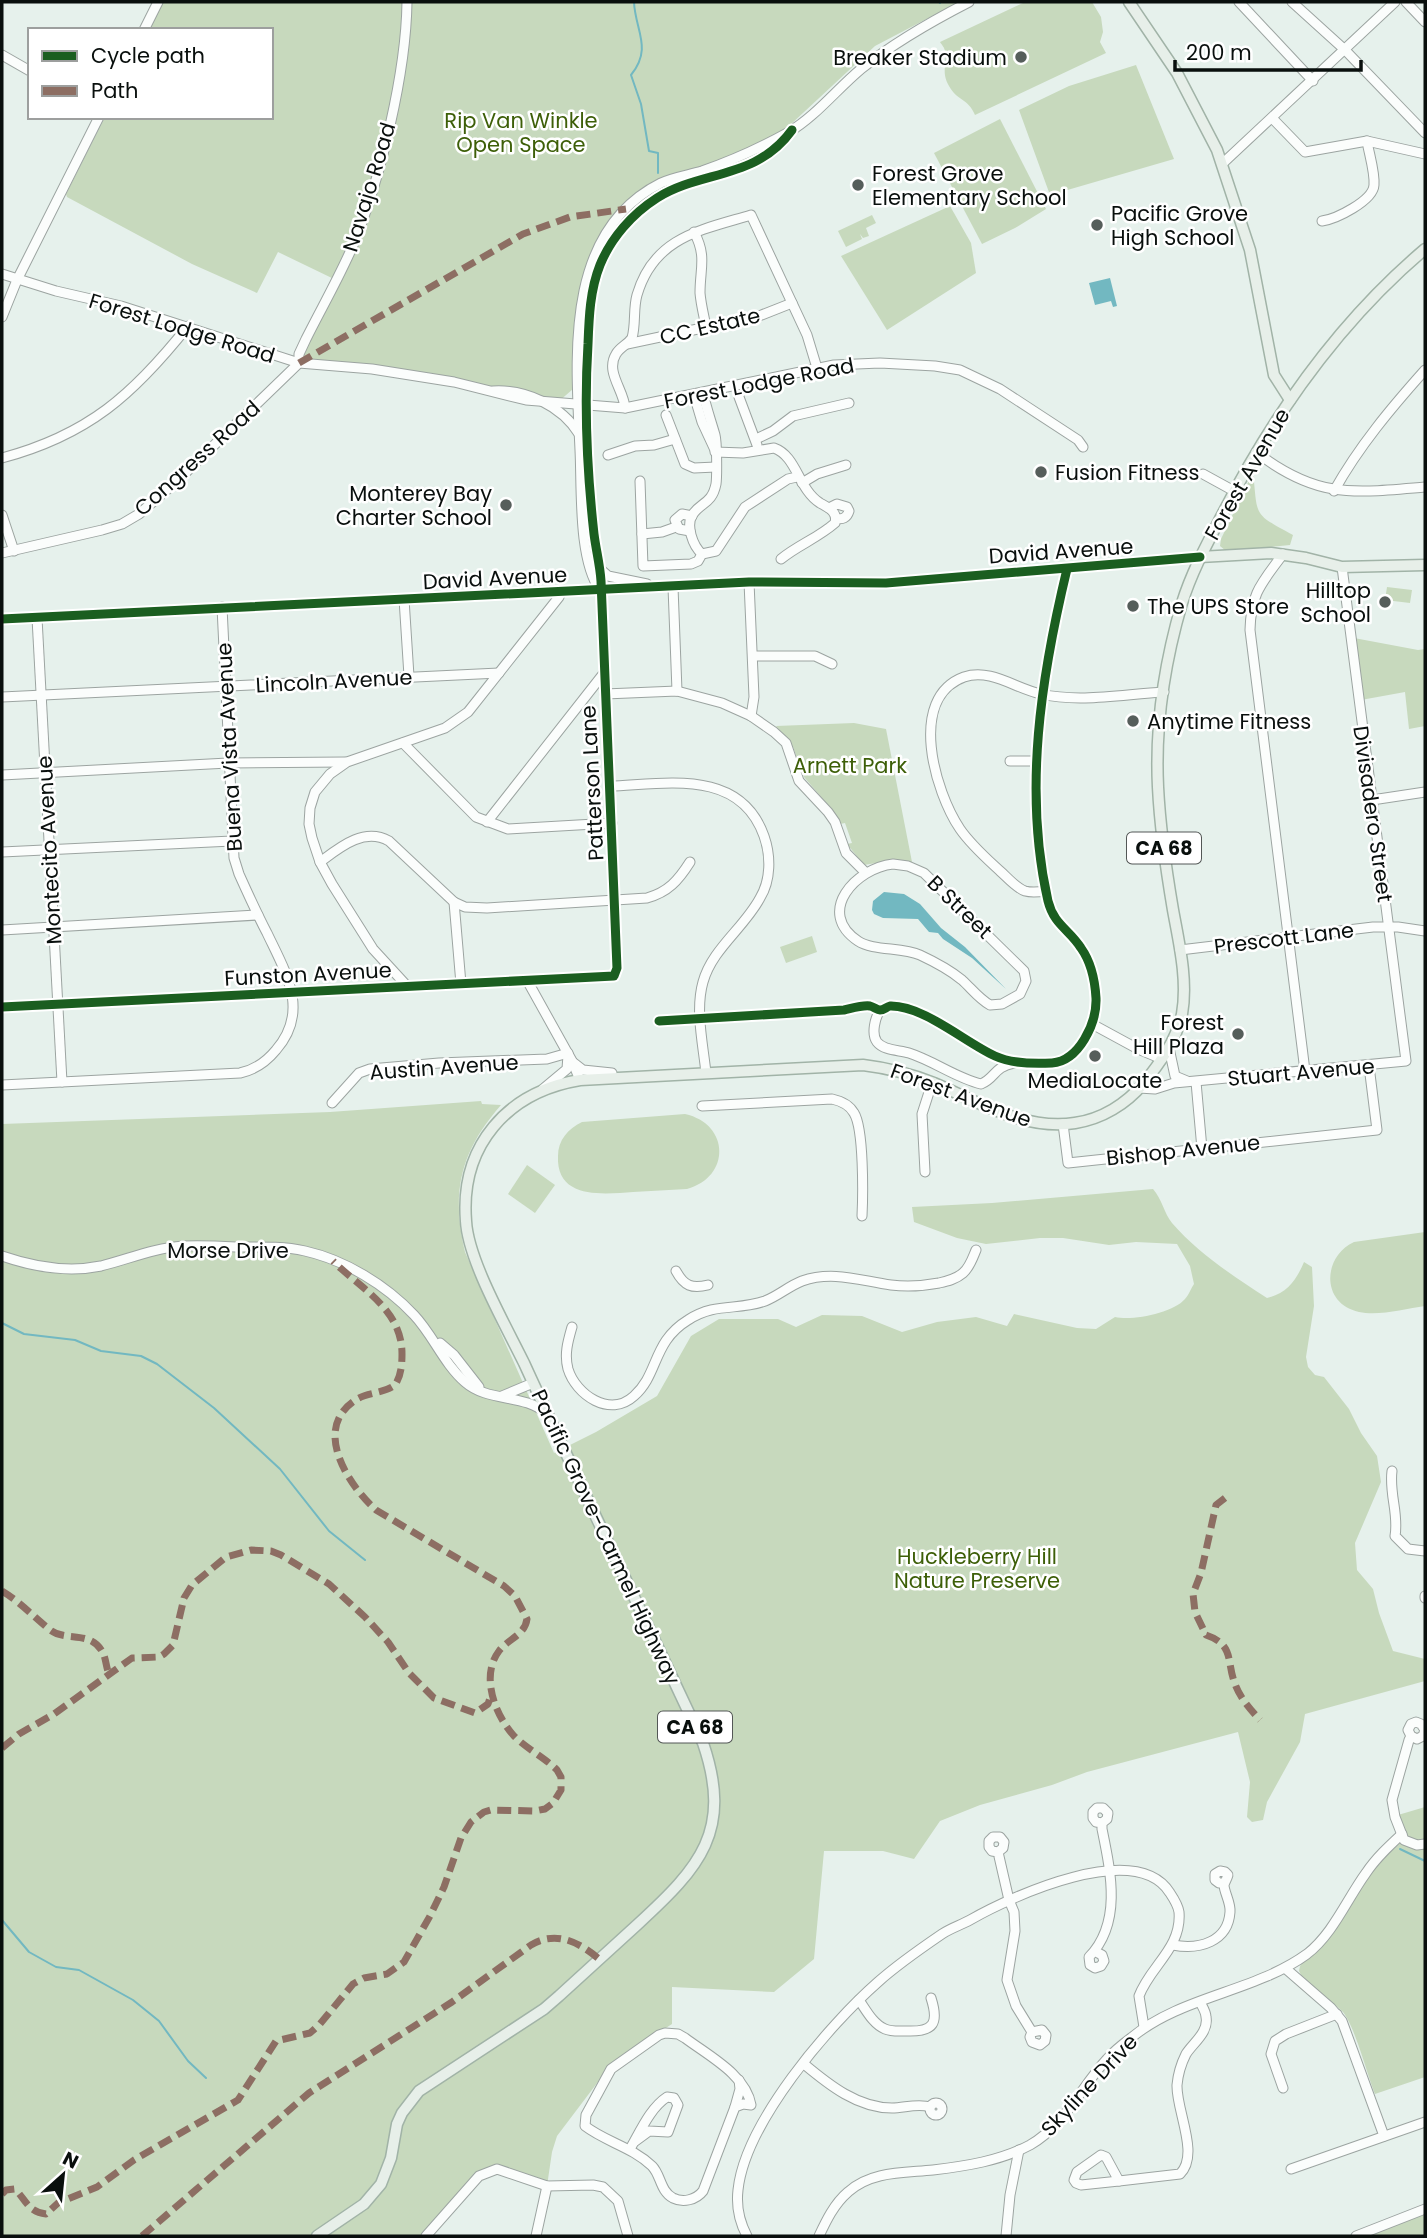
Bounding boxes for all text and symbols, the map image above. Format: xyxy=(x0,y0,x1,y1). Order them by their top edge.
legend xyxy=(28,28,273,119)
scale bar xyxy=(1175,28,1360,72)
text: 200 m xyxy=(1186,38,1252,67)
text: Cycle path xyxy=(91,41,205,70)
place label: Breaker Stadium xyxy=(833,43,1007,72)
marker: Breaker Stadium xyxy=(1013,49,1029,65)
text: Path xyxy=(91,76,138,105)
park label: Rip Van Winkle Open Space xyxy=(444,106,598,159)
street label: Navajo Road xyxy=(336,119,402,255)
place label: Forest Grove Elementary School xyxy=(872,159,1067,212)
marker: Forest Grove Elementary School xyxy=(850,177,866,193)
place label: Pacific Grove High School xyxy=(1111,199,1248,252)
marker: Pacific Grove High School xyxy=(1089,217,1105,233)
street label: Forest Lodge Road xyxy=(85,286,279,370)
street label: CC Estate xyxy=(657,300,763,352)
street label: Forest Lodge Road xyxy=(661,350,857,416)
street label: Congress Road xyxy=(128,394,266,522)
street label: Forest Avenue xyxy=(1197,403,1297,545)
place label: Fusion Fitness xyxy=(1055,458,1199,487)
marker: Fusion Fitness xyxy=(1033,464,1049,480)
place label: Monterey Bay Charter School xyxy=(336,479,492,532)
marker: Monterey Bay Charter School xyxy=(498,497,514,513)
street label: David Avenue xyxy=(988,531,1134,571)
street label: David Avenue xyxy=(422,560,568,596)
place label: Hilltop School xyxy=(1300,576,1371,629)
place label: The UPS Store xyxy=(1147,592,1289,621)
marker: Hilltop School xyxy=(1377,594,1393,610)
marker: The UPS Store xyxy=(1125,598,1141,614)
street label: Buena Vista Avenue xyxy=(209,642,249,852)
street label: Lincoln Avenue xyxy=(255,662,413,700)
street label: Patterson Lane xyxy=(573,705,611,861)
place label: Anytime Fitness xyxy=(1147,707,1311,736)
marker: Anytime Fitness xyxy=(1125,713,1141,729)
street label: Divisadero Street xyxy=(1346,724,1400,904)
park label: Arnett Park xyxy=(793,751,907,780)
street label: Montecito Avenue xyxy=(30,755,68,945)
road number: CA 68 xyxy=(1127,832,1201,863)
street label: B Street xyxy=(921,869,999,945)
street label: Prescott Lane xyxy=(1212,915,1356,961)
street label: Funston Avenue xyxy=(224,955,392,993)
place label: Forest Hill Plaza xyxy=(1133,1008,1224,1061)
marker: Forest Hill Plaza xyxy=(1230,1026,1246,1042)
street label: Austin Avenue xyxy=(369,1047,519,1087)
marker: MediaLocate xyxy=(1087,1048,1103,1064)
street label: Stuart Avenue xyxy=(1226,1051,1376,1093)
street label: Forest Avenue xyxy=(887,1056,1035,1134)
place label: MediaLocate xyxy=(1028,1066,1162,1095)
street label: Bishop Avenue xyxy=(1105,1128,1261,1172)
street label: Morse Drive xyxy=(167,1236,289,1265)
street label: Pacific Grove-Carmel Highway xyxy=(525,1385,687,1690)
park label: Huckleberry Hill Nature Preserve xyxy=(894,1542,1060,1595)
road number: CA 68 xyxy=(658,1712,732,1742)
street label: Skyline Drive xyxy=(1034,2028,1144,2142)
north arrow xyxy=(28,2140,98,2210)
text: N xyxy=(58,2145,83,2176)

